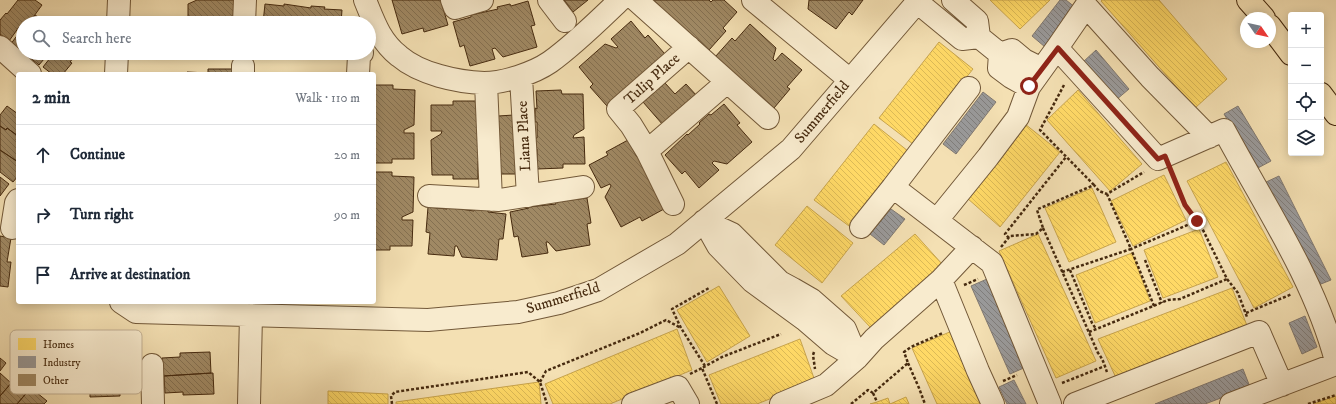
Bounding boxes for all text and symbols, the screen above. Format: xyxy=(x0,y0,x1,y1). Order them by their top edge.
north arrow xyxy=(1240,12,1276,48)
map controls xyxy=(1288,12,1324,156)
button: + xyxy=(1288,12,1324,48)
search box xyxy=(16,16,376,60)
icon: search xyxy=(30,27,52,49)
text: Search here xyxy=(62,29,131,48)
button: − xyxy=(1288,48,1324,84)
street label: Tulip Place xyxy=(620,49,684,109)
street label: Summerfield xyxy=(790,76,854,147)
route start xyxy=(1020,77,1038,95)
button: locate xyxy=(1288,84,1324,120)
text: 2 min xyxy=(32,87,70,109)
text: Walk · 110 m xyxy=(295,90,360,106)
street label: Liana Place xyxy=(513,100,535,172)
button: layers xyxy=(1288,120,1324,156)
icon: ahead xyxy=(32,144,54,166)
text: Continue xyxy=(70,145,125,164)
text: 20 m xyxy=(334,147,360,163)
icon: right xyxy=(32,204,54,226)
text: Turn right xyxy=(70,205,133,224)
text: 90 m xyxy=(334,207,360,223)
route end xyxy=(1188,212,1206,230)
icon: arrive xyxy=(32,264,54,286)
text: Arrive at destination xyxy=(70,265,190,284)
street label: Summerfield xyxy=(524,278,603,318)
legend xyxy=(10,330,142,394)
text: Homes xyxy=(43,338,74,352)
text: Industry xyxy=(43,356,81,370)
text: Other xyxy=(43,374,70,388)

